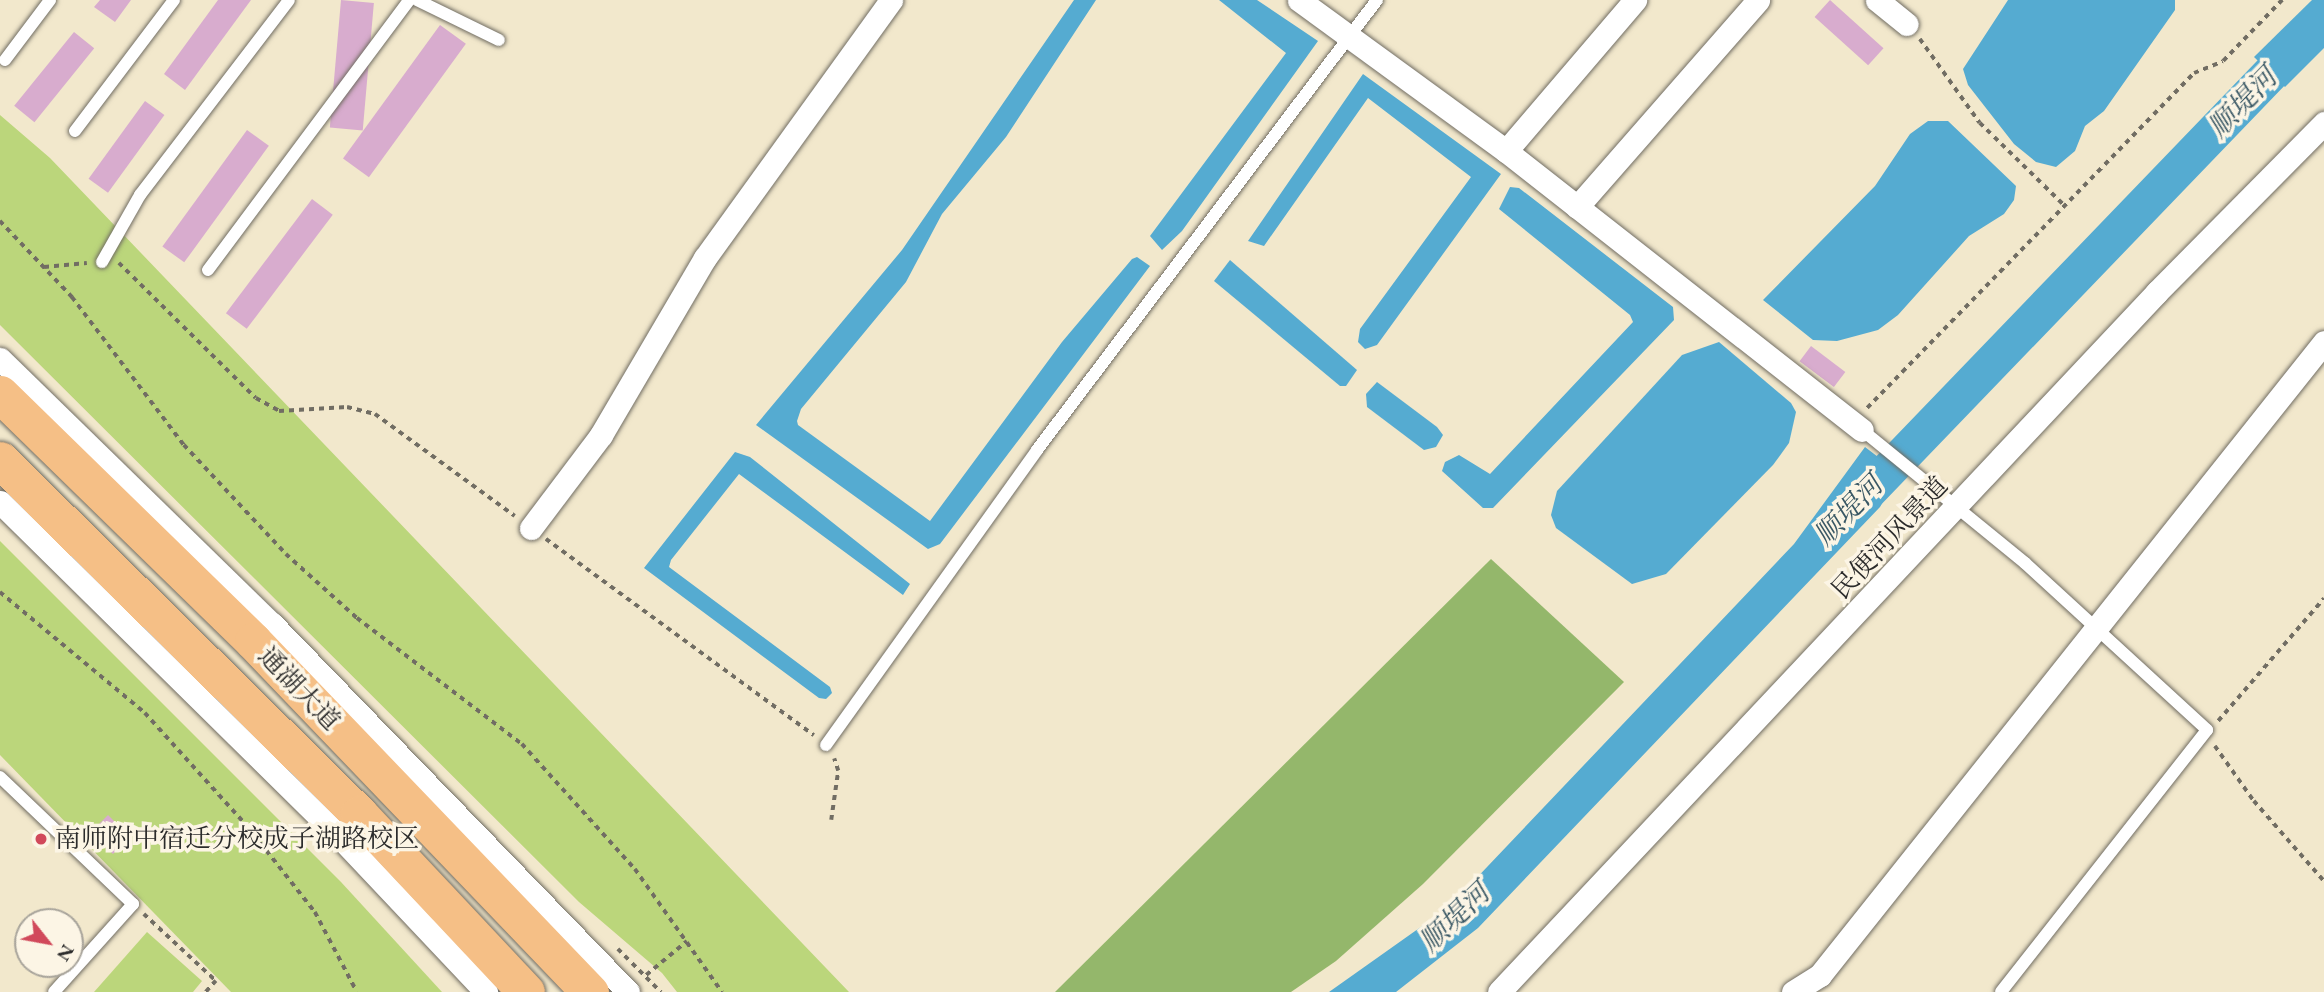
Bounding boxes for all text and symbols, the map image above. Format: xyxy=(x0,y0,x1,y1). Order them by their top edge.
water label: 顺堤河 xyxy=(2201,60,2283,144)
water label: 顺堤河 xyxy=(1807,468,1889,552)
street label: 民便河风景道 xyxy=(1825,470,1955,606)
street label: 通湖大道 xyxy=(252,641,346,737)
place label: 南师附中宿迁分校成子湖路校区 xyxy=(55,823,419,855)
marker: 南师附中宿迁分校成子湖路校区 xyxy=(33,831,49,847)
water label: 顺堤河 xyxy=(1412,876,1496,958)
north arrow xyxy=(14,908,84,978)
text: N xyxy=(51,940,80,966)

